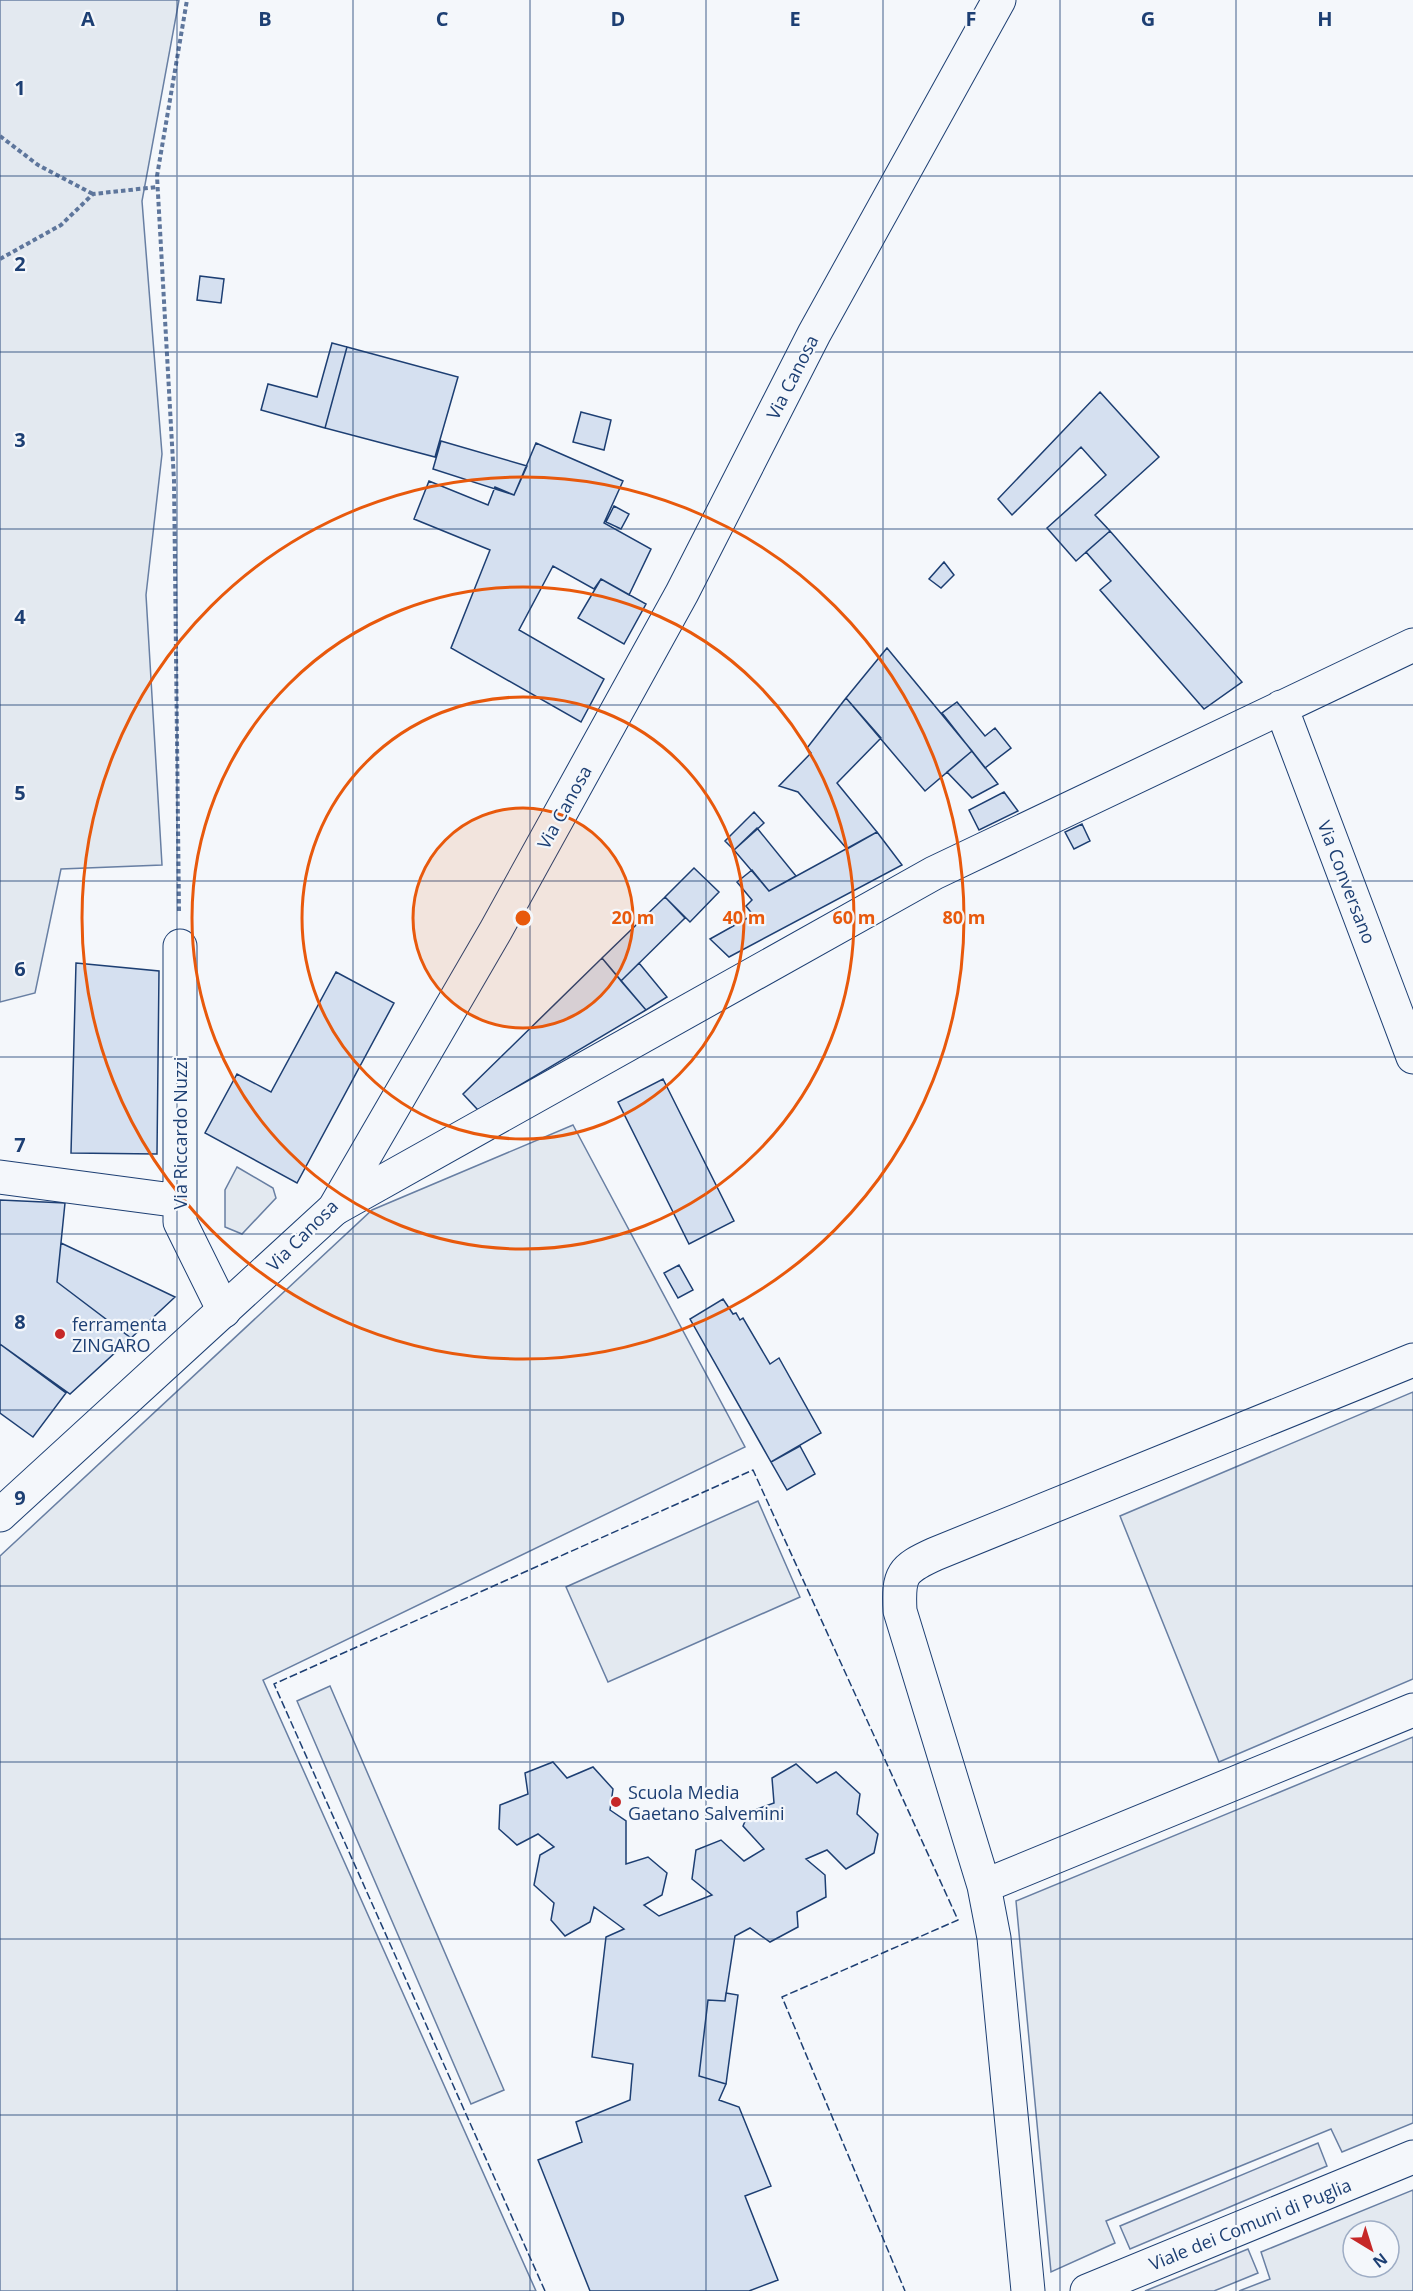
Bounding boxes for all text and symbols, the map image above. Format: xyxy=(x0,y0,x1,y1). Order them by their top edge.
text: A xyxy=(81,5,95,32)
text: B xyxy=(258,5,272,32)
text: C xyxy=(436,5,449,32)
text: D xyxy=(611,5,625,32)
text: E xyxy=(789,5,801,32)
text: F xyxy=(966,5,976,32)
text: G xyxy=(1141,5,1155,32)
text: H xyxy=(1317,5,1333,32)
text: 1 xyxy=(14,74,26,101)
text: 2 xyxy=(14,250,26,277)
street label: Via Canosa xyxy=(760,331,824,423)
text: 3 xyxy=(14,426,26,453)
text: 4 xyxy=(14,603,26,630)
street label: Via Canosa xyxy=(531,761,597,853)
text: 5 xyxy=(14,779,26,806)
street label: Via Conversano xyxy=(1312,817,1382,947)
text: 20 m xyxy=(612,905,654,929)
text: 40 m xyxy=(723,905,765,929)
text: 60 m xyxy=(833,905,875,929)
text: 80 m xyxy=(943,905,985,929)
centre of rings xyxy=(513,908,533,928)
text: 6 xyxy=(14,955,26,982)
street label: Via Riccardo Nuzzi xyxy=(168,1057,192,1209)
text: 7 xyxy=(14,1131,26,1158)
street label: Via Canosa xyxy=(261,1194,343,1276)
text: 8 xyxy=(14,1308,26,1335)
place label: ferramenta ZINGARO xyxy=(72,1312,167,1357)
marker: ferramenta ZINGARO xyxy=(53,1327,67,1341)
text: 9 xyxy=(14,1484,26,1511)
place label: Scuola Media Gaetano Salvemini xyxy=(628,1780,784,1825)
marker: Scuola Media Gaetano Salvemini xyxy=(609,1795,623,1809)
street label: Viale dei Comuni di Puglia xyxy=(1145,2172,1355,2276)
north arrow xyxy=(1341,2219,1401,2279)
text: N xyxy=(1368,2248,1392,2273)

